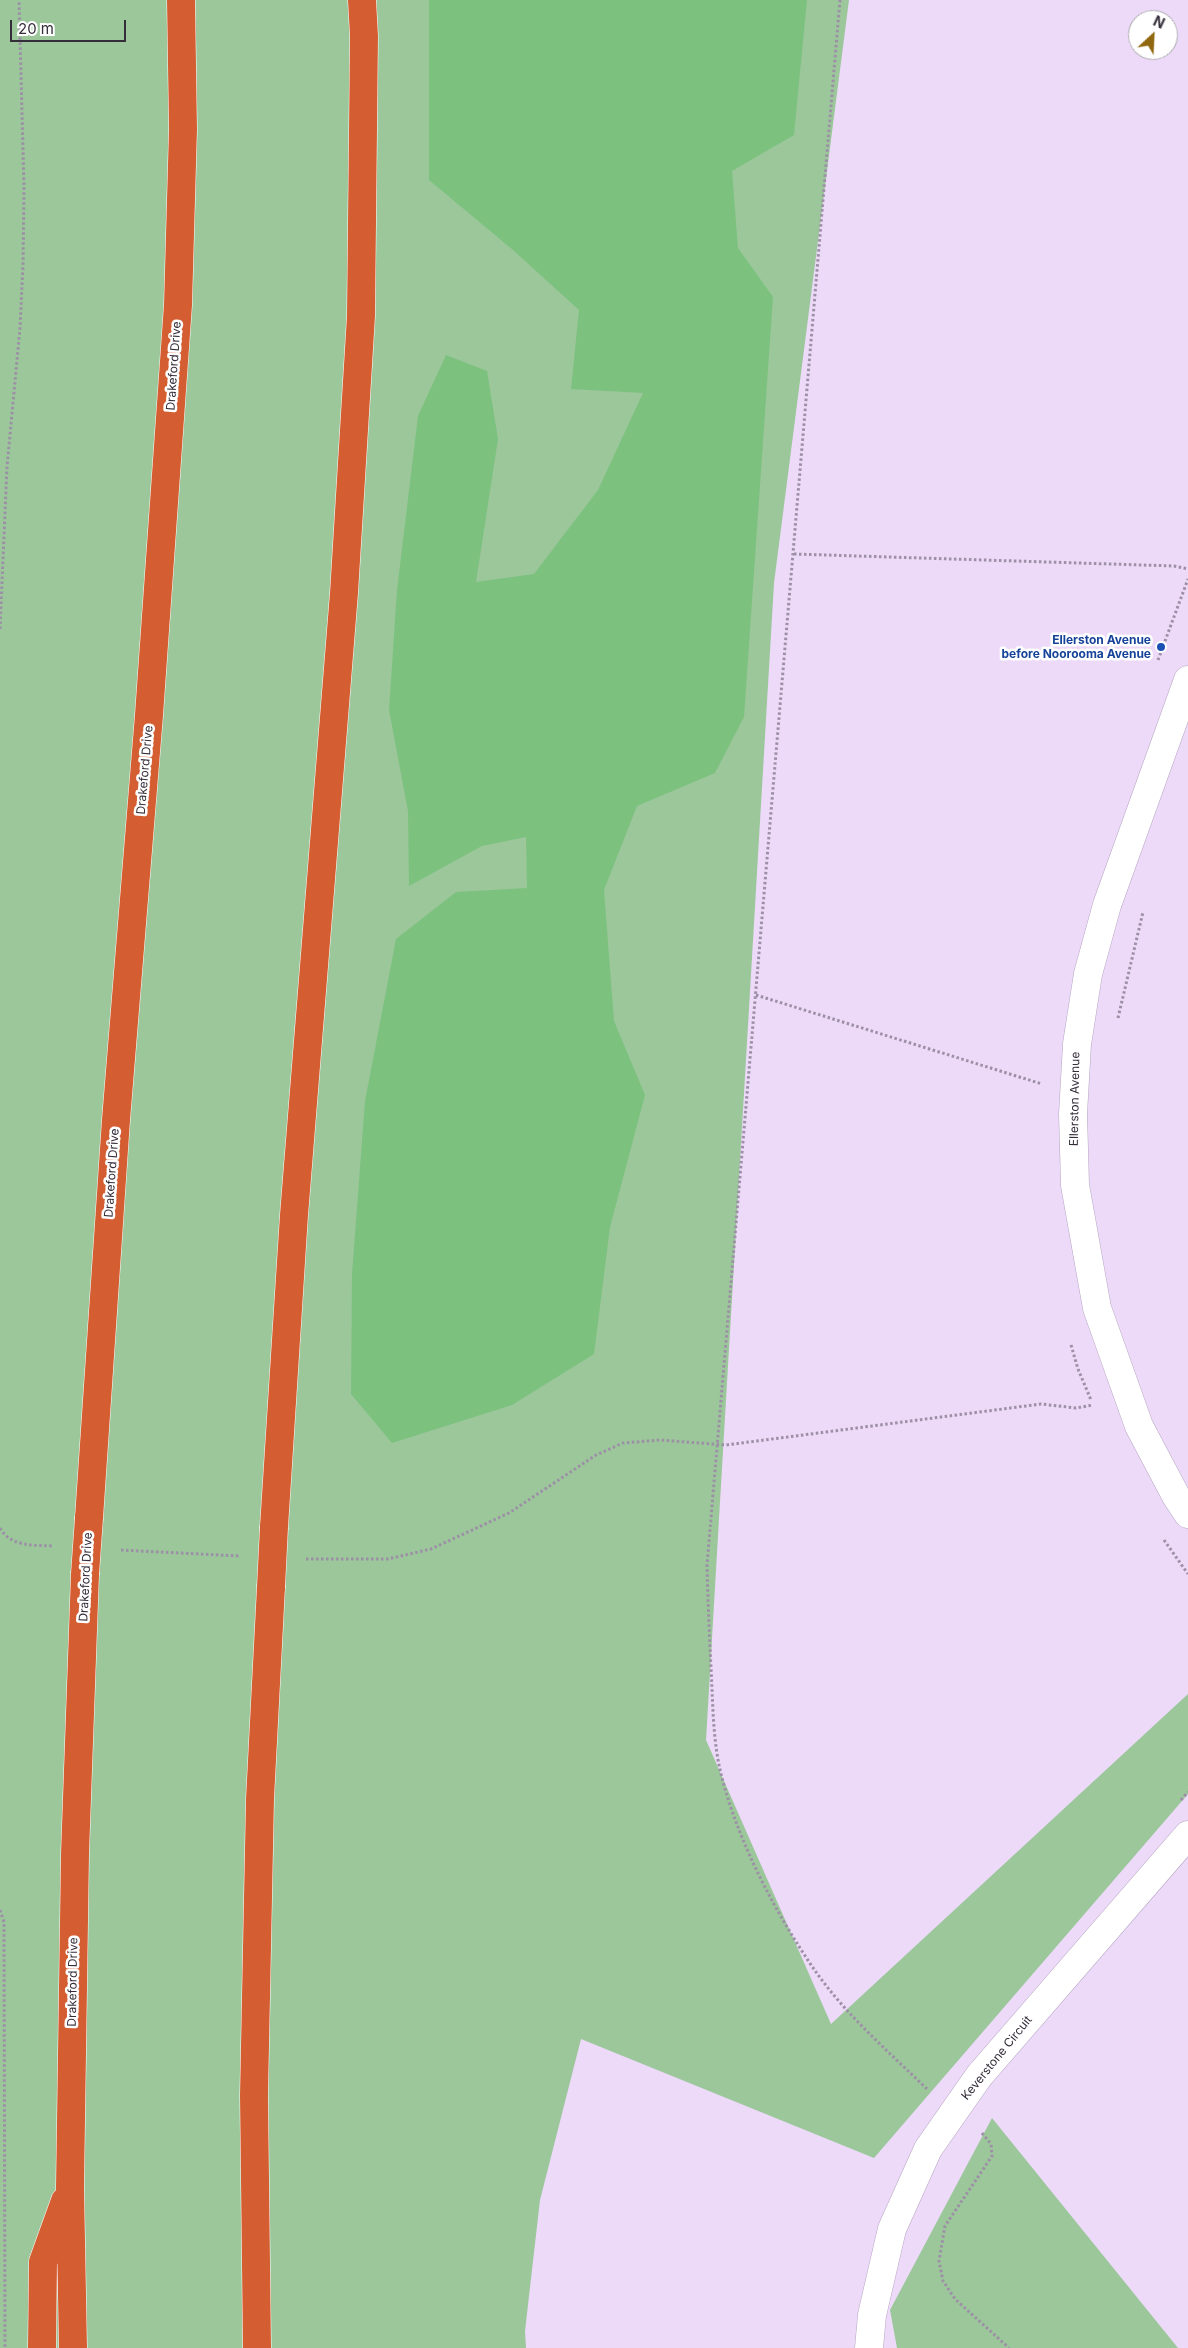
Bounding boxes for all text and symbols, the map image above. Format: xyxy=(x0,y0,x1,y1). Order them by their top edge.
scale bar xyxy=(12,10,129,42)
north arrow xyxy=(1128,10,1178,60)
text: N xyxy=(1151,12,1168,32)
text: 20 m xyxy=(18,19,54,38)
street label: Drakeford Drive xyxy=(164,321,184,411)
place label: Ellerston Avenue before Noorooma Avenue xyxy=(1002,633,1151,661)
marker: Ellerston Avenue before Noorooma Avenue xyxy=(1155,641,1167,653)
street label: Drakeford Drive xyxy=(134,725,156,815)
street label: Ellerston Avenue xyxy=(1067,1052,1083,1146)
street label: Drakeford Drive xyxy=(102,1128,122,1218)
street label: Drakeford Drive xyxy=(76,1532,96,1622)
street label: Drakeford Drive xyxy=(65,1937,81,2027)
street label: Keverstone Circuit xyxy=(959,2013,1035,2103)

